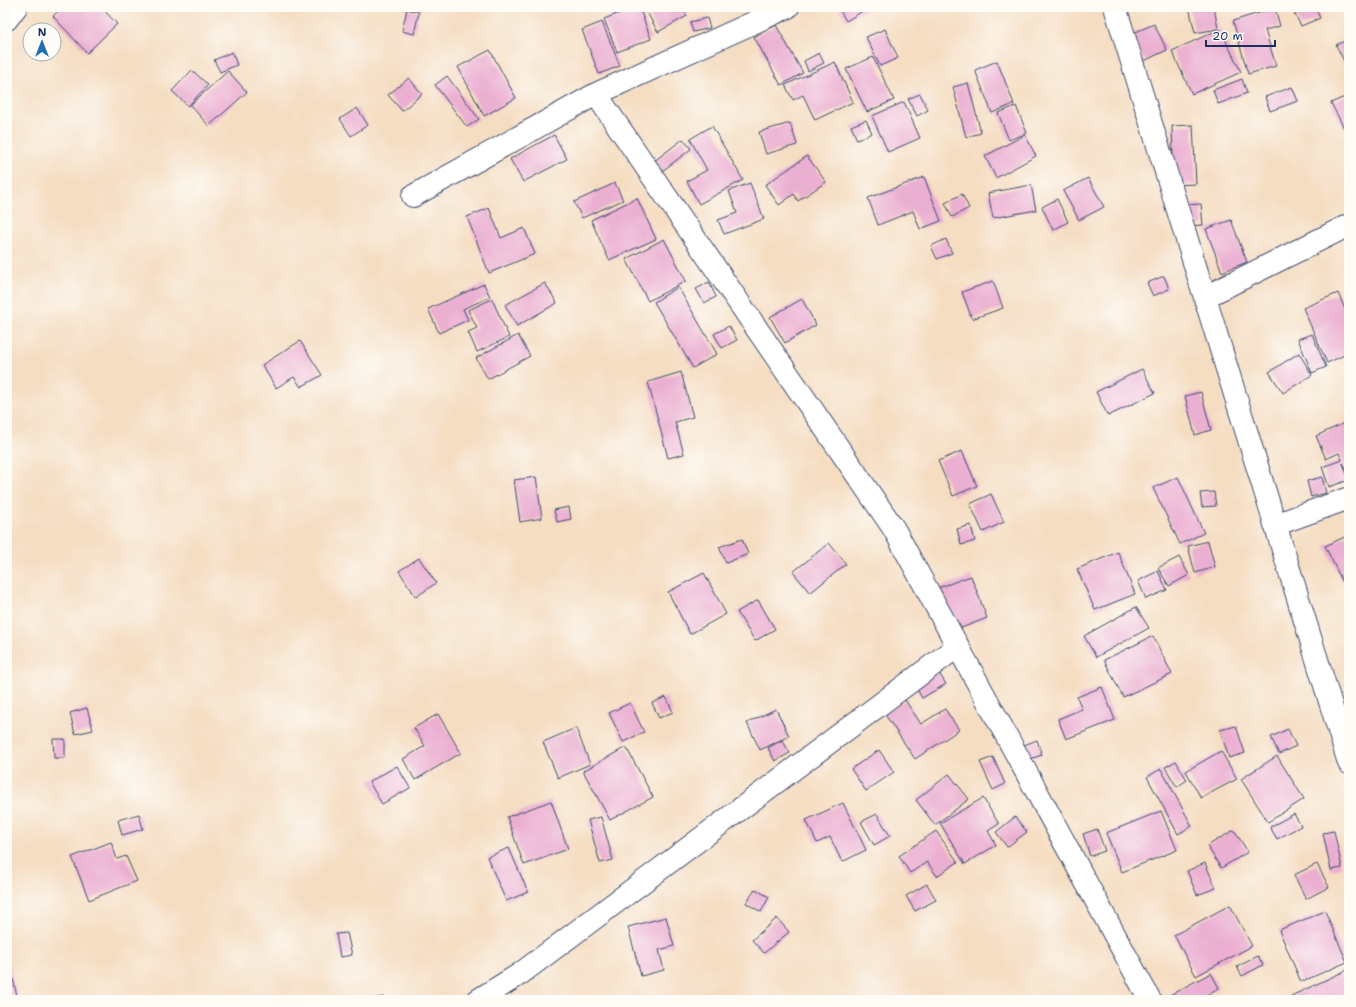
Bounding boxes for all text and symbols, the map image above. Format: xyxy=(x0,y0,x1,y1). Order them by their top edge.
north arrow xyxy=(22,22,62,62)
scale bar xyxy=(1206,22,1275,48)
text: N xyxy=(38,25,47,40)
text: 20 m xyxy=(1212,28,1243,44)

